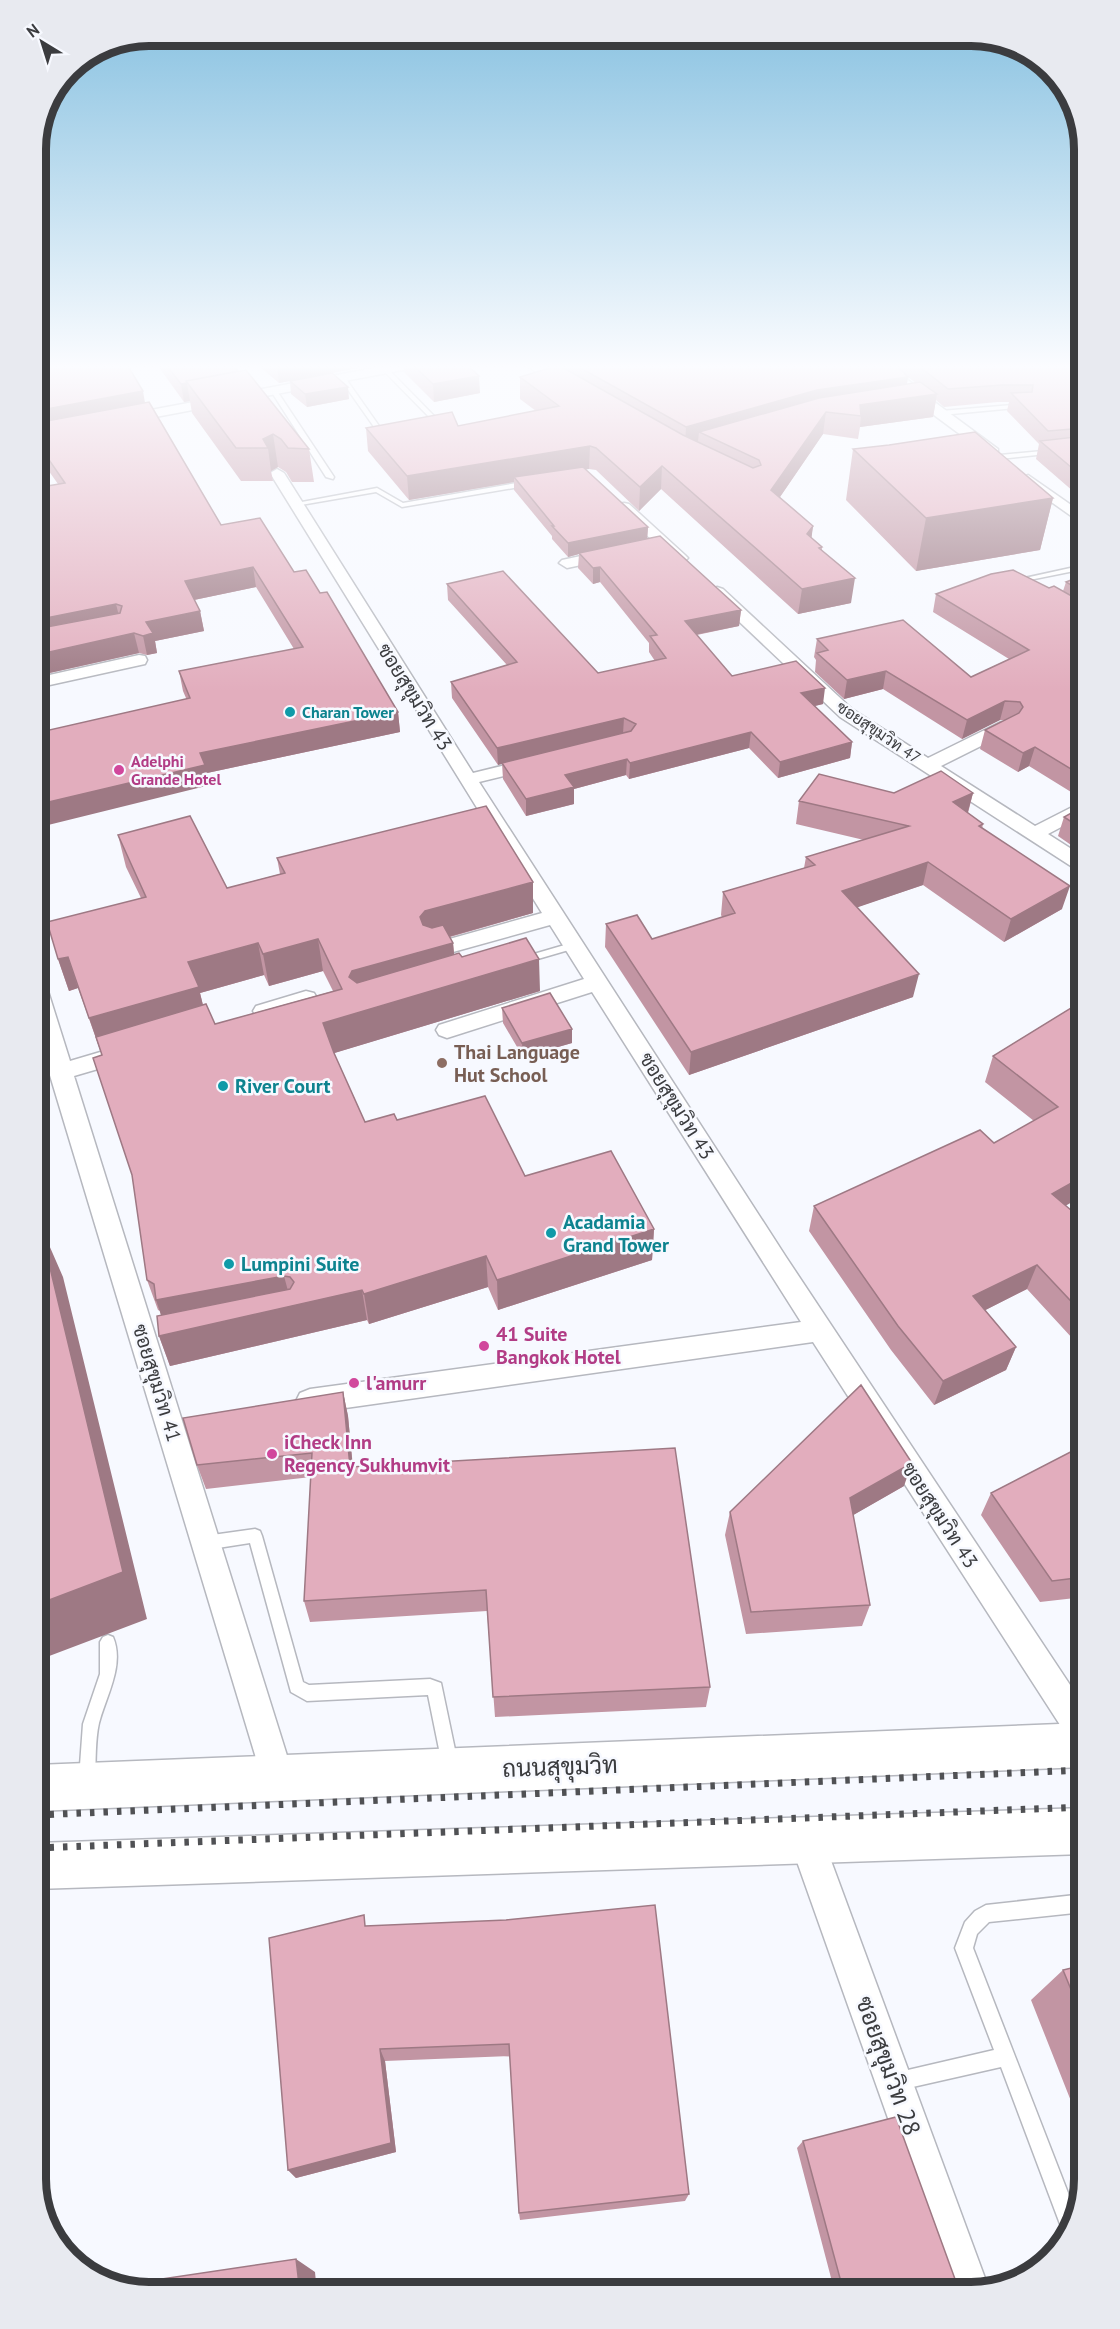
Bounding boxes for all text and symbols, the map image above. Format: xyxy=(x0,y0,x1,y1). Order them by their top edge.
north arrow xyxy=(12,12,72,72)
text: N xyxy=(22,19,43,41)
street label: ซอยสุขุมวิท 43 xyxy=(371,638,458,756)
street label: ซอยสุขุมวิท 47 xyxy=(832,696,925,769)
place label: Charan Tower xyxy=(302,702,394,722)
marker: Charan Tower xyxy=(283,705,297,719)
place label: Adelphi Grande Hotel xyxy=(131,751,221,789)
marker: Adelphi Grande Hotel xyxy=(112,763,126,777)
place label: Thai Language Hut School xyxy=(454,1039,580,1088)
street label: ซอยสุขุมวิท 43 xyxy=(633,1047,720,1165)
marker: Thai Language Hut School xyxy=(435,1056,449,1070)
place label: River Court xyxy=(235,1073,330,1099)
marker: River Court xyxy=(216,1079,230,1093)
place label: Acadamia Grand Tower xyxy=(563,1209,669,1258)
marker: Acadamia Grand Tower xyxy=(544,1226,558,1240)
place label: Lumpini Suite xyxy=(241,1251,359,1277)
marker: Lumpini Suite xyxy=(222,1257,236,1271)
street label: ซอยสุขุมวิท 41 xyxy=(126,1321,187,1445)
place label: 41 Suite Bangkok Hotel xyxy=(496,1321,621,1370)
marker: 41 Suite Bangkok Hotel xyxy=(477,1339,491,1353)
place label: l'amurr xyxy=(366,1370,426,1396)
marker: l'amurr xyxy=(347,1376,361,1390)
place label: iCheck Inn Regency Sukhumvit xyxy=(284,1429,450,1478)
marker: iCheck Inn Regency Sukhumvit xyxy=(265,1447,279,1461)
street label: ซอยสุขุมวิท 43 xyxy=(895,1457,984,1574)
street label: ถนนสุขุมวิท xyxy=(502,1749,618,1785)
street label: ซอยสุขุมวิท 28 xyxy=(848,1992,928,2140)

